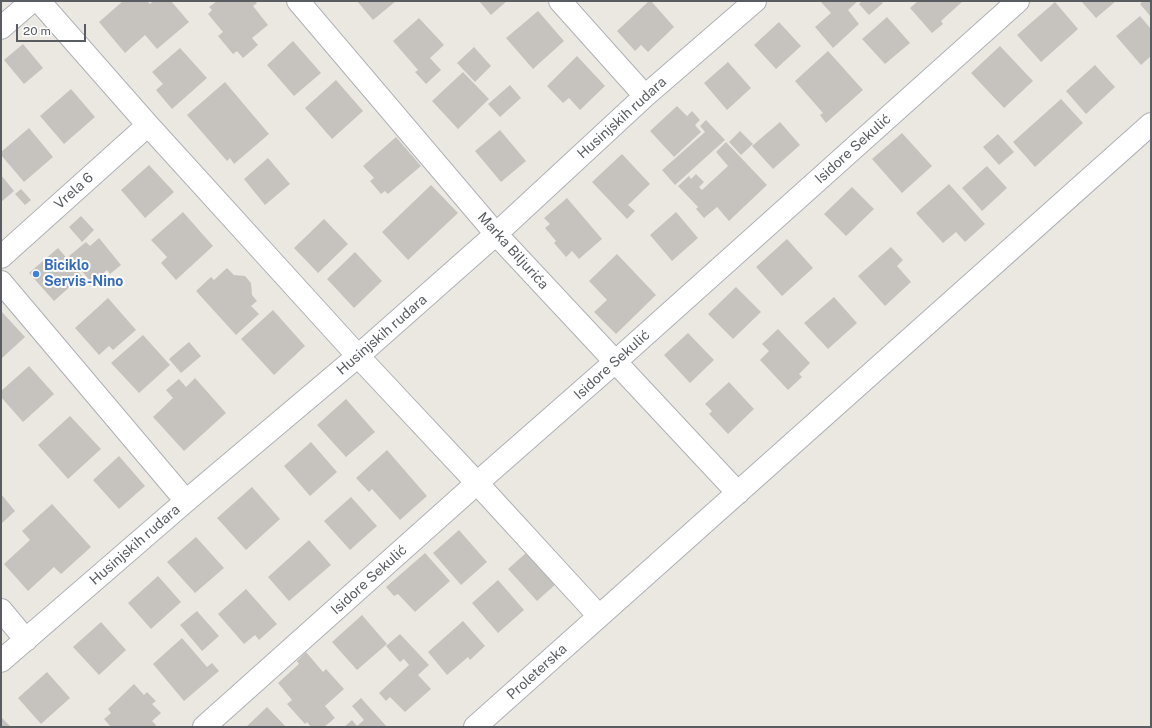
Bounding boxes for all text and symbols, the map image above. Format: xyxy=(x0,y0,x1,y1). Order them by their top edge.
scale bar xyxy=(18,16,88,42)
text: 20 m xyxy=(23,24,51,38)
street label: Husinjskih rudara xyxy=(574,74,670,162)
street label: Isidore Sekulić xyxy=(812,111,894,187)
street label: Vrela 6 xyxy=(51,169,97,213)
street label: Marka Biljurića xyxy=(474,209,552,293)
place label: Biciklo Servis-Nino xyxy=(44,258,123,290)
marker: Biciklo Servis-Nino xyxy=(31,269,41,279)
street label: Husinjskih rudara xyxy=(334,291,430,379)
street label: Isidore Sekulić xyxy=(571,327,653,403)
street label: Husinjskih rudara xyxy=(87,501,183,589)
street label: Isidore Sekulić xyxy=(328,542,410,618)
street label: Proleterska xyxy=(504,641,570,703)

